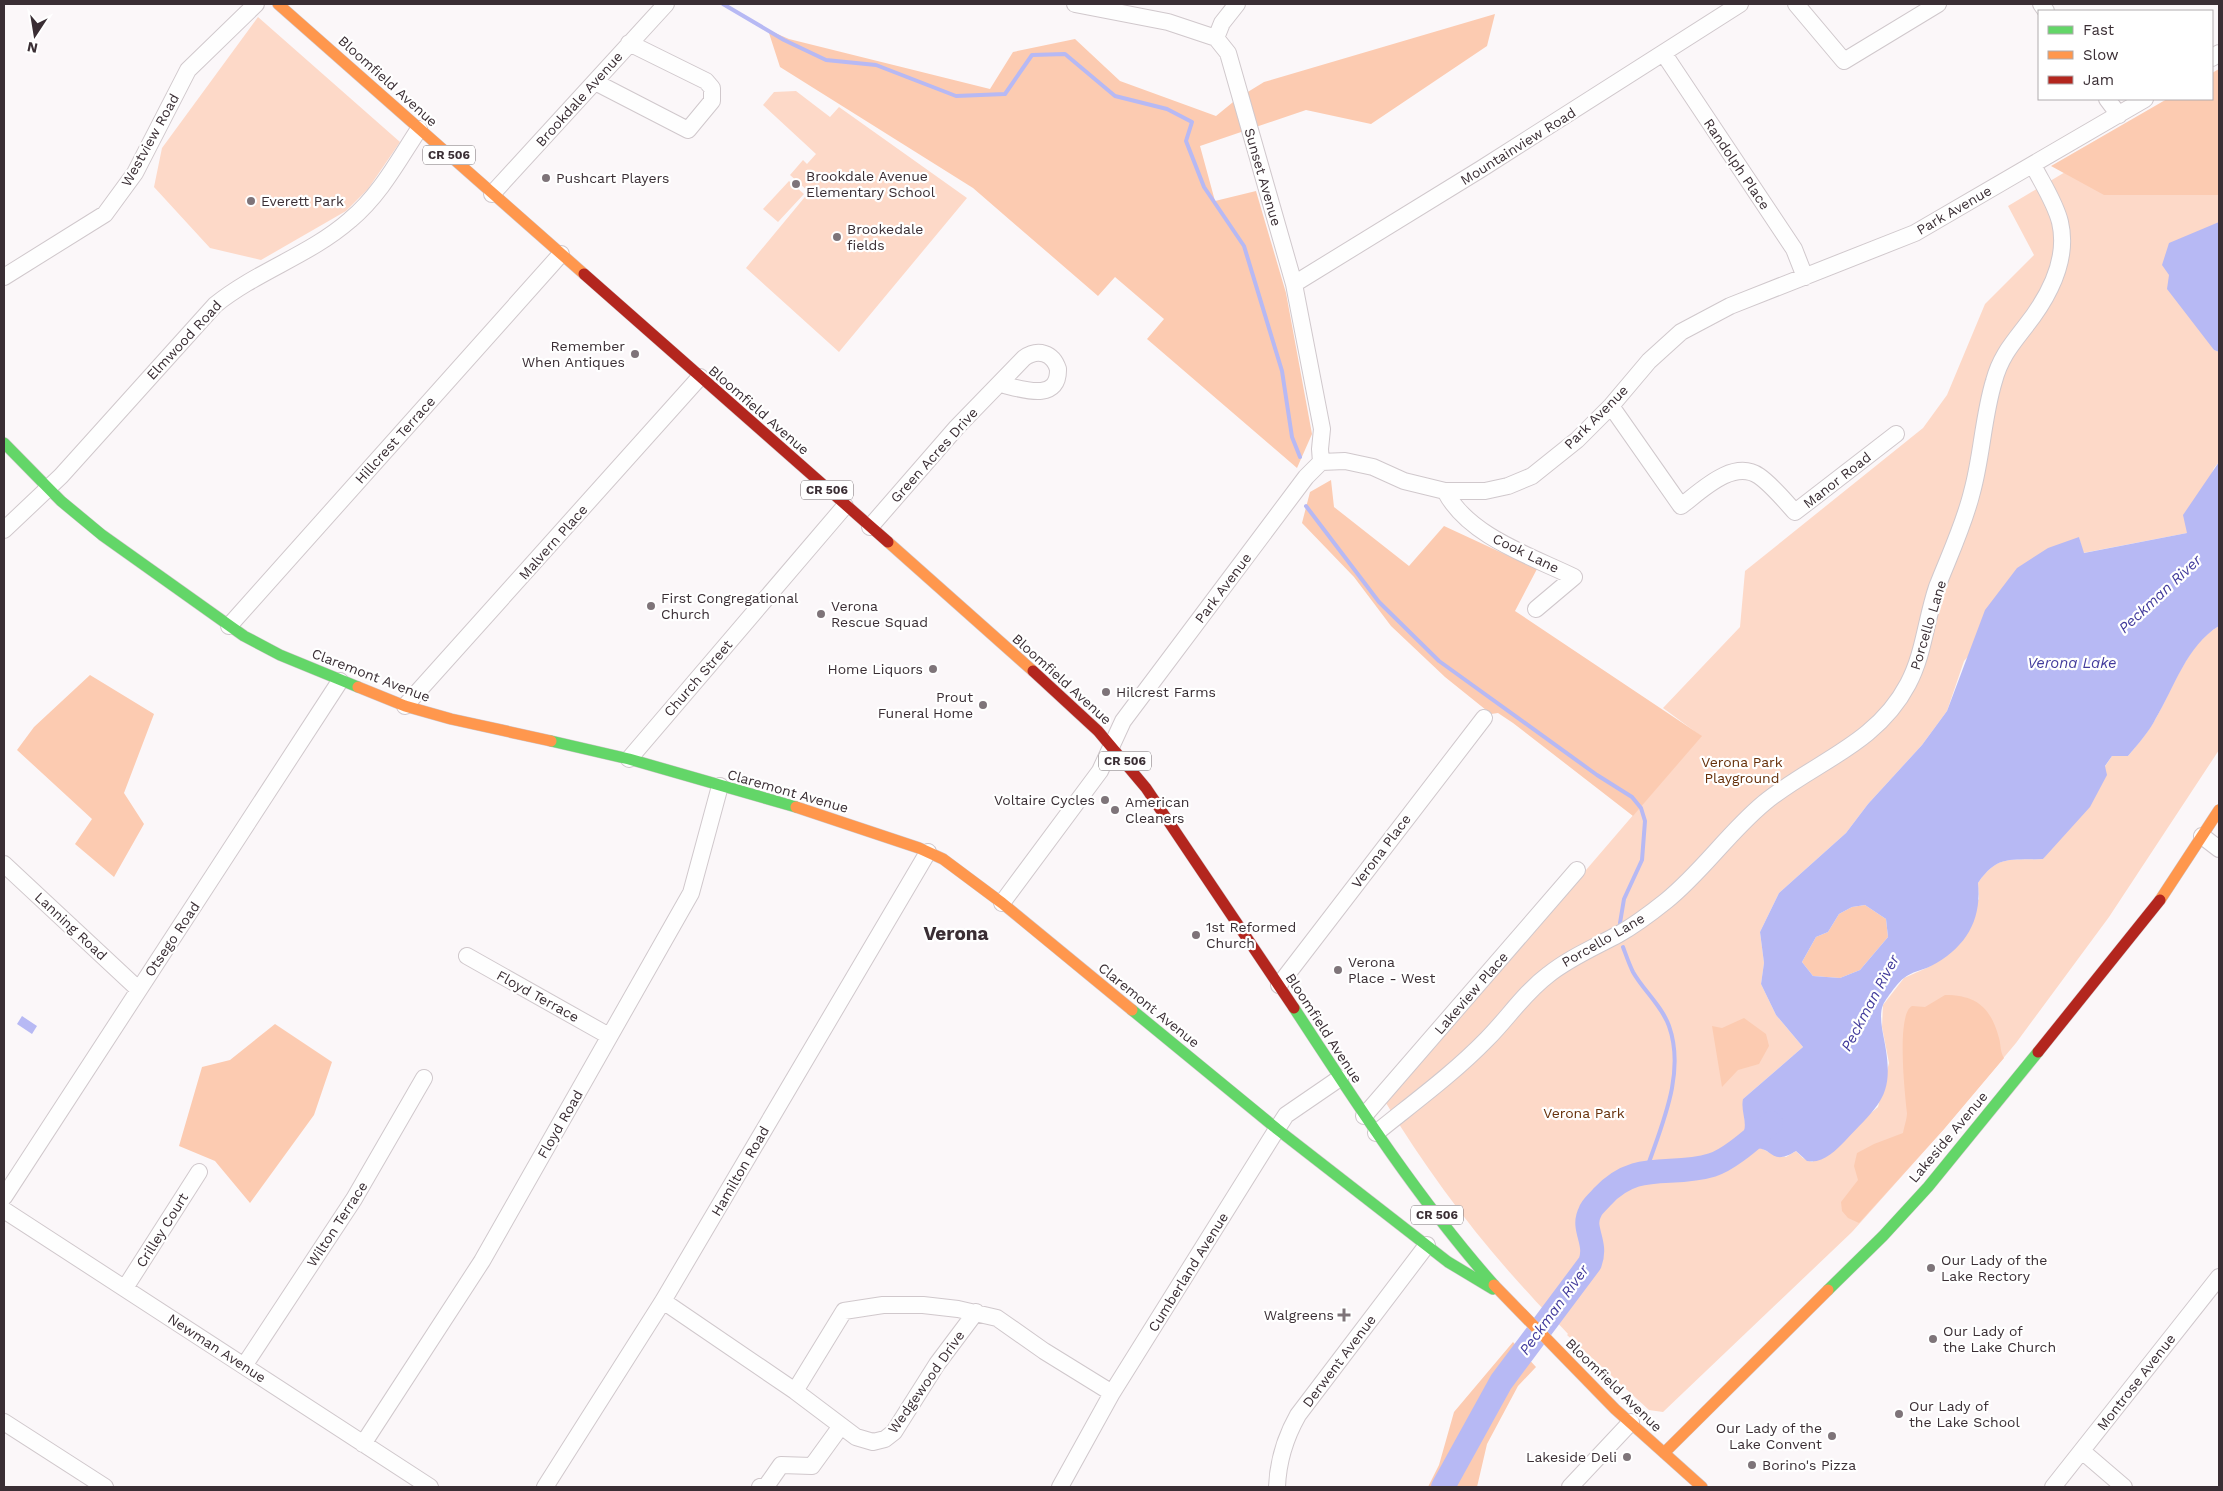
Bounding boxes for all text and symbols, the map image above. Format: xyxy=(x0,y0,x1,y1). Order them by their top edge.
north arrow xyxy=(10,10,60,60)
legend xyxy=(2038,10,2213,100)
text: Fast xyxy=(2083,21,2115,39)
street label: Bloomfield Avenue xyxy=(335,32,441,130)
text: N xyxy=(26,39,39,57)
text: Slow xyxy=(2083,46,2119,64)
street label: Brookdale Avenue xyxy=(532,48,626,150)
text: Jam xyxy=(2083,71,2114,89)
street label: Westview Road xyxy=(118,91,182,189)
street label: Mountainview Road xyxy=(1457,104,1579,188)
street label: Randolph Place xyxy=(1701,115,1773,213)
street label: Sunset Avenue xyxy=(1241,126,1285,228)
road number: CR 506 xyxy=(423,146,475,164)
place label: Brookdale Avenue Elementary School xyxy=(806,168,936,200)
place label: Pushcart Players xyxy=(556,170,669,186)
marker: Pushcart Players xyxy=(540,172,552,184)
marker: Brookdale Avenue Elementary School xyxy=(790,178,802,190)
street label: Park Avenue xyxy=(1914,182,1994,238)
place label: Everett Park xyxy=(261,193,344,209)
marker: Everett Park xyxy=(245,195,257,207)
place label: Brookedale fields xyxy=(847,221,923,253)
marker: Brookedale fields xyxy=(831,231,843,243)
street label: Elmwood Road xyxy=(143,297,225,383)
place label: Remember When Antiques xyxy=(522,338,625,370)
marker: Remember When Antiques xyxy=(629,348,641,360)
street label: Bloomfield Avenue xyxy=(706,362,812,458)
street label: Park Avenue xyxy=(1561,382,1631,452)
street label: Hillcrest Terrace xyxy=(352,393,438,487)
street label: Green Acres Drive xyxy=(887,404,981,506)
street label: Manor Road xyxy=(1800,449,1874,511)
road number: CR 506 xyxy=(801,480,853,500)
street label: Malvern Place xyxy=(515,501,591,583)
street label: Cook Lane xyxy=(1490,530,1562,576)
street label: Park Avenue xyxy=(1191,550,1255,626)
water label: Peckman River xyxy=(2115,550,2206,637)
street label: Porcello Lane xyxy=(1907,578,1949,672)
place label: First Congregational Church xyxy=(661,590,799,622)
place label: Verona Rescue Squad xyxy=(831,598,928,630)
marker: First Congregational Church xyxy=(645,600,657,612)
marker: Verona Rescue Squad xyxy=(815,608,827,620)
street label: Bloomfield Avenue xyxy=(1009,630,1115,728)
street label: Church Street xyxy=(661,636,736,719)
street label: Claremont Avenue xyxy=(310,645,432,705)
water label: Verona Lake xyxy=(2027,654,2117,672)
place label: Home Liquors xyxy=(828,661,923,677)
marker: Home Liquors xyxy=(927,663,939,675)
place label: Hilcrest Farms xyxy=(1116,684,1216,700)
marker: Hilcrest Farms xyxy=(1100,686,1112,698)
place label: Prout Funeral Home xyxy=(878,689,973,721)
marker: Prout Funeral Home xyxy=(977,699,989,711)
road number: CR 506 xyxy=(1099,751,1151,770)
park label: Verona Park Playground xyxy=(1701,754,1783,786)
street label: Claremont Avenue xyxy=(726,766,850,816)
place label: Voltaire Cycles xyxy=(994,792,1095,808)
marker: Voltaire Cycles xyxy=(1099,794,1111,806)
place label: American Cleaners xyxy=(1125,794,1190,826)
marker: American Cleaners xyxy=(1109,804,1121,816)
street label: Verona Place xyxy=(1348,811,1414,891)
street label: Lanning Road xyxy=(32,889,110,963)
street label: Otsego Road xyxy=(141,899,203,979)
street label: Porcello Lane xyxy=(1559,910,1647,970)
place label: 1st Reformed Church xyxy=(1206,919,1296,951)
district label: Verona xyxy=(923,922,989,945)
marker: 1st Reformed Church xyxy=(1190,929,1202,941)
street label: Lakeview Place xyxy=(1431,949,1511,1037)
water label: Peckman River xyxy=(1837,951,1903,1054)
place label: Verona Place - West xyxy=(1348,954,1435,986)
street label: Claremont Avenue xyxy=(1095,959,1203,1051)
marker: Verona Place - West xyxy=(1332,964,1344,976)
street label: Floyd Terrace xyxy=(494,967,582,1025)
street label: Bloomfield Avenue xyxy=(1283,970,1365,1086)
street label: Floyd Road xyxy=(534,1087,586,1161)
street label: Lakeside Avenue xyxy=(1905,1088,1991,1186)
park label: Verona Park xyxy=(1543,1105,1625,1121)
street label: Hamilton Road xyxy=(708,1123,772,1219)
street label: Wilton Terrace xyxy=(303,1178,371,1270)
street label: Crilley Court xyxy=(133,1190,191,1270)
road number: CR 506 xyxy=(1411,1206,1463,1224)
street label: Cumberland Avenue xyxy=(1145,1209,1231,1335)
place label: Our Lady of the Lake Rectory xyxy=(1941,1252,2047,1284)
water label: Peckman River xyxy=(1515,1261,1593,1358)
marker: Our Lady of the Lake Rectory xyxy=(1925,1262,1937,1274)
place label: Walgreens xyxy=(1264,1307,1334,1323)
marker: Walgreens xyxy=(1338,1309,1350,1321)
street label: Newman Avenue xyxy=(165,1310,269,1386)
street label: Derwent Avenue xyxy=(1299,1312,1379,1410)
place label: Our Lady of the Lake Church xyxy=(1943,1323,2056,1355)
street label: Wedgewood Drive xyxy=(885,1328,967,1436)
street label: Montrose Avenue xyxy=(2093,1331,2179,1433)
marker: Our Lady of the Lake Church xyxy=(1927,1333,1939,1345)
street label: Bloomfield Avenue xyxy=(1563,1335,1665,1435)
place label: Our Lady of the Lake School xyxy=(1909,1398,2020,1430)
marker: Our Lady of the Lake School xyxy=(1893,1408,1905,1420)
place label: Our Lady of the Lake Convent xyxy=(1716,1420,1822,1452)
marker: Our Lady of the Lake Convent xyxy=(1826,1430,1838,1442)
place label: Lakeside Deli xyxy=(1526,1449,1617,1465)
marker: Lakeside Deli xyxy=(1621,1451,1633,1463)
place label: Borino's Pizza xyxy=(1762,1457,1856,1473)
marker: Borino's Pizza xyxy=(1746,1459,1758,1471)

